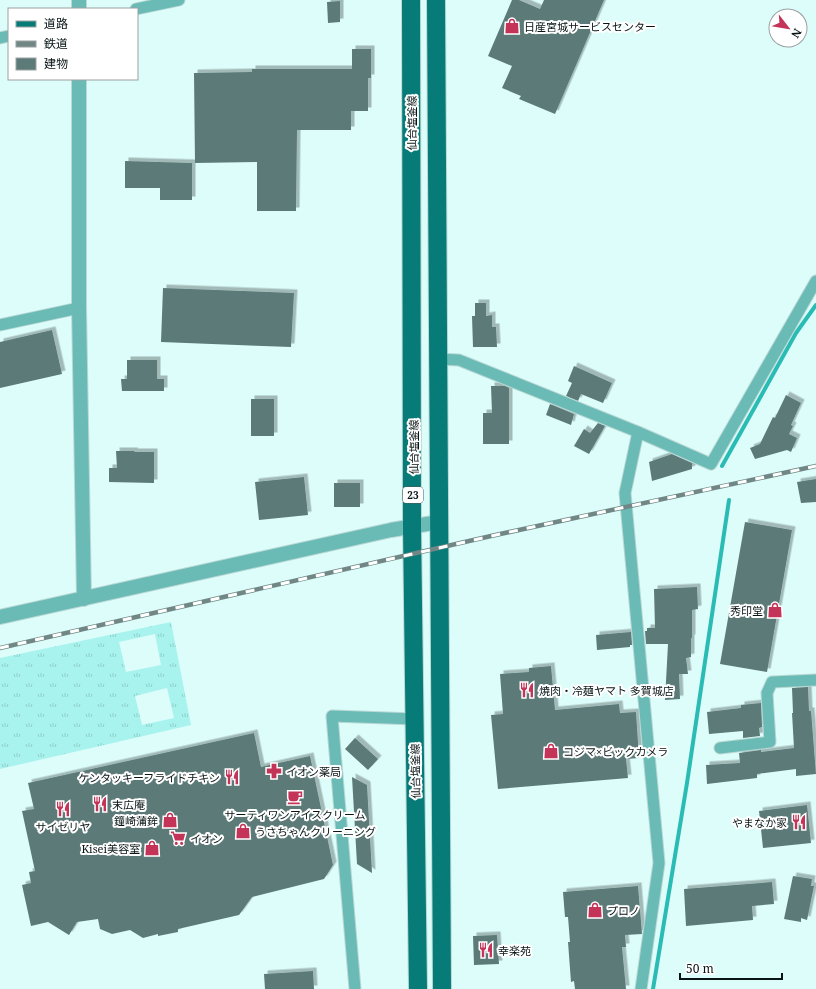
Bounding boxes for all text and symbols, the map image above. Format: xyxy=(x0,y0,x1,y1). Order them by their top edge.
legend xyxy=(8,8,138,80)
north arrow xyxy=(768,8,808,48)
text: 道路 xyxy=(44,15,68,32)
shop icon: 日産宮城サービスセンター xyxy=(503,17,521,35)
place label: 日産宮城サービスセンター xyxy=(524,19,656,34)
text: N xyxy=(788,26,806,41)
text: 鉄道 xyxy=(44,35,68,52)
text: 建物 xyxy=(44,55,68,72)
street label: 仙台塩釜線 xyxy=(404,96,419,151)
street label: 仙台塩釜線 xyxy=(406,420,421,475)
road number: 23 xyxy=(403,487,423,503)
shop icon: 秀印堂 xyxy=(766,601,784,619)
place label: 秀印堂 xyxy=(730,603,763,618)
restaurant icon: 焼肉・冷麺ヤマト 多賀城店 xyxy=(518,681,536,699)
place label: 焼肉・冷麺ヤマト 多賀城店 xyxy=(539,683,674,698)
shop icon: コジマ×ビックカメラ xyxy=(542,742,560,760)
street label: 仙台塩釜線 xyxy=(407,743,423,799)
place label: コジマ×ビックカメラ xyxy=(563,744,668,759)
pharmacy icon: イオン薬局 xyxy=(265,762,283,780)
place label: イオン薬局 xyxy=(286,764,341,779)
restaurant icon: ケンタッキーフライドチキン xyxy=(223,768,241,786)
place label: ケンタッキーフライドチキン xyxy=(78,770,220,785)
cafe icon: サーティワンアイスクリーム xyxy=(286,788,304,806)
restaurant icon: 末広庵 xyxy=(91,795,109,813)
place label: 末広庵 xyxy=(112,797,145,812)
restaurant icon: サイゼリヤ xyxy=(54,800,72,818)
place label: サーティワンアイスクリーム xyxy=(224,807,366,822)
shop icon: 鐘崎蒲鉾 xyxy=(161,811,179,829)
place label: 鐘崎蒲鉾 xyxy=(114,813,158,828)
restaurant icon: やまなか家 xyxy=(790,813,808,831)
place label: やまなか家 xyxy=(732,815,787,830)
place label: サイゼリヤ xyxy=(36,819,91,834)
shop icon: うさちゃんクリーニング xyxy=(234,822,252,840)
place label: うさちゃんクリーニング xyxy=(255,824,376,839)
supermarket icon: イオン xyxy=(169,829,187,847)
place label: イオン xyxy=(190,831,223,846)
shop icon: Kisei美容室 xyxy=(143,839,161,857)
place label: Kisei美容室 xyxy=(81,841,140,856)
shop icon: プロノ xyxy=(586,901,604,919)
place label: プロノ xyxy=(607,903,640,918)
restaurant icon: 幸楽苑 xyxy=(477,941,495,959)
place label: 幸楽苑 xyxy=(498,943,531,958)
scale bar xyxy=(680,955,782,981)
text: 50 m xyxy=(686,960,714,977)

